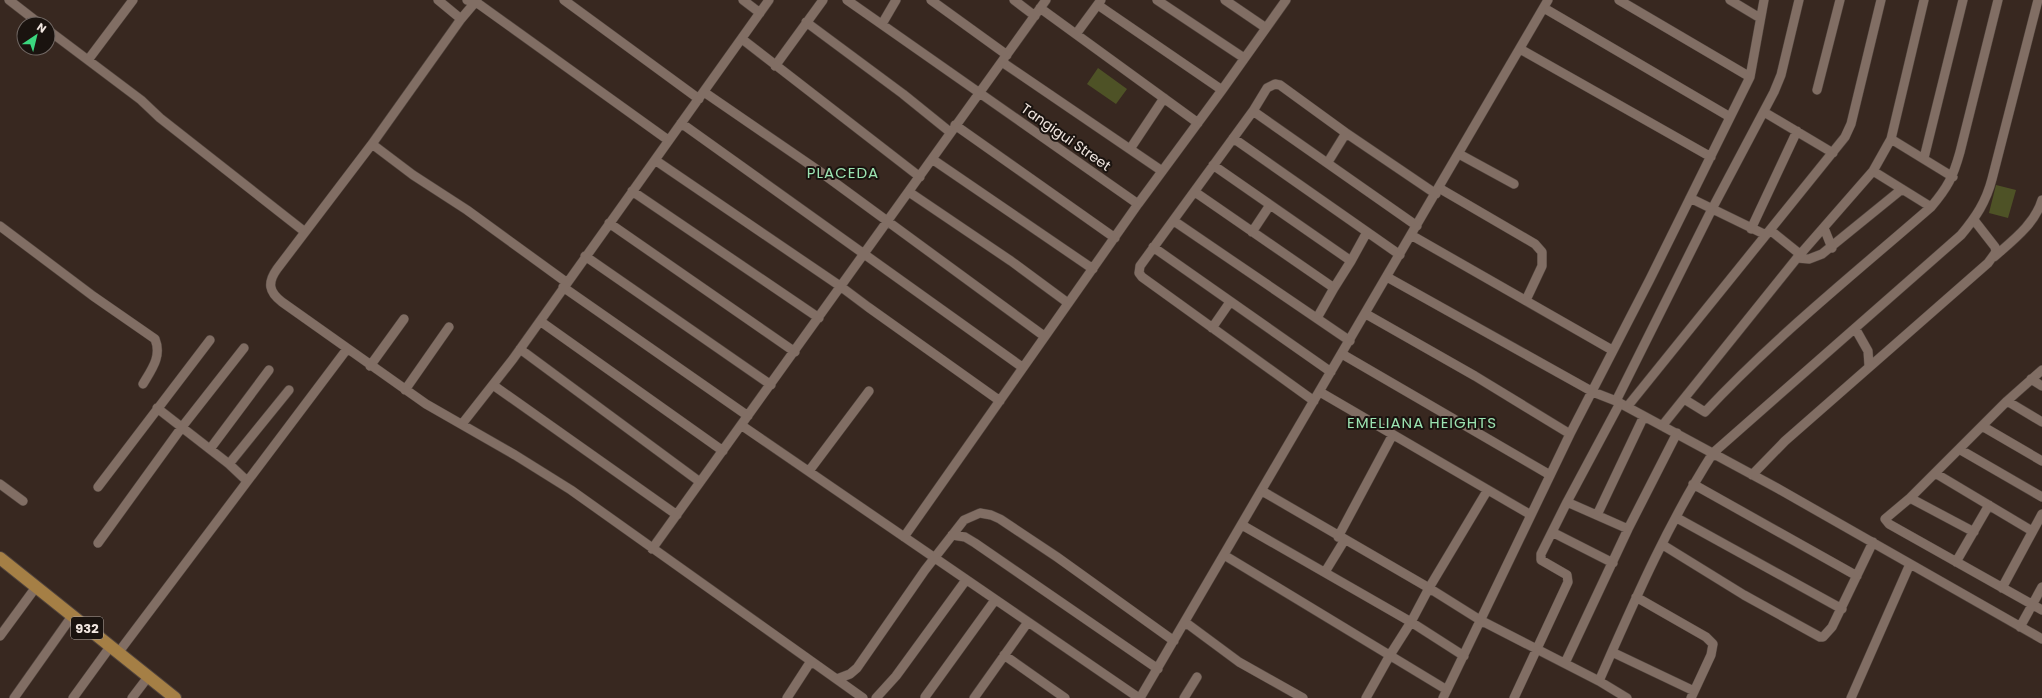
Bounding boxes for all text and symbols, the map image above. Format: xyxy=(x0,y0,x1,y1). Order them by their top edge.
north arrow xyxy=(16,16,56,56)
text: N xyxy=(34,19,50,37)
street label: Tangigui Street xyxy=(1017,99,1115,175)
district label: PLACEDA xyxy=(807,162,879,183)
district label: EMELIANA HEIGHTS xyxy=(1347,412,1497,433)
road number: 932 xyxy=(71,617,103,639)

